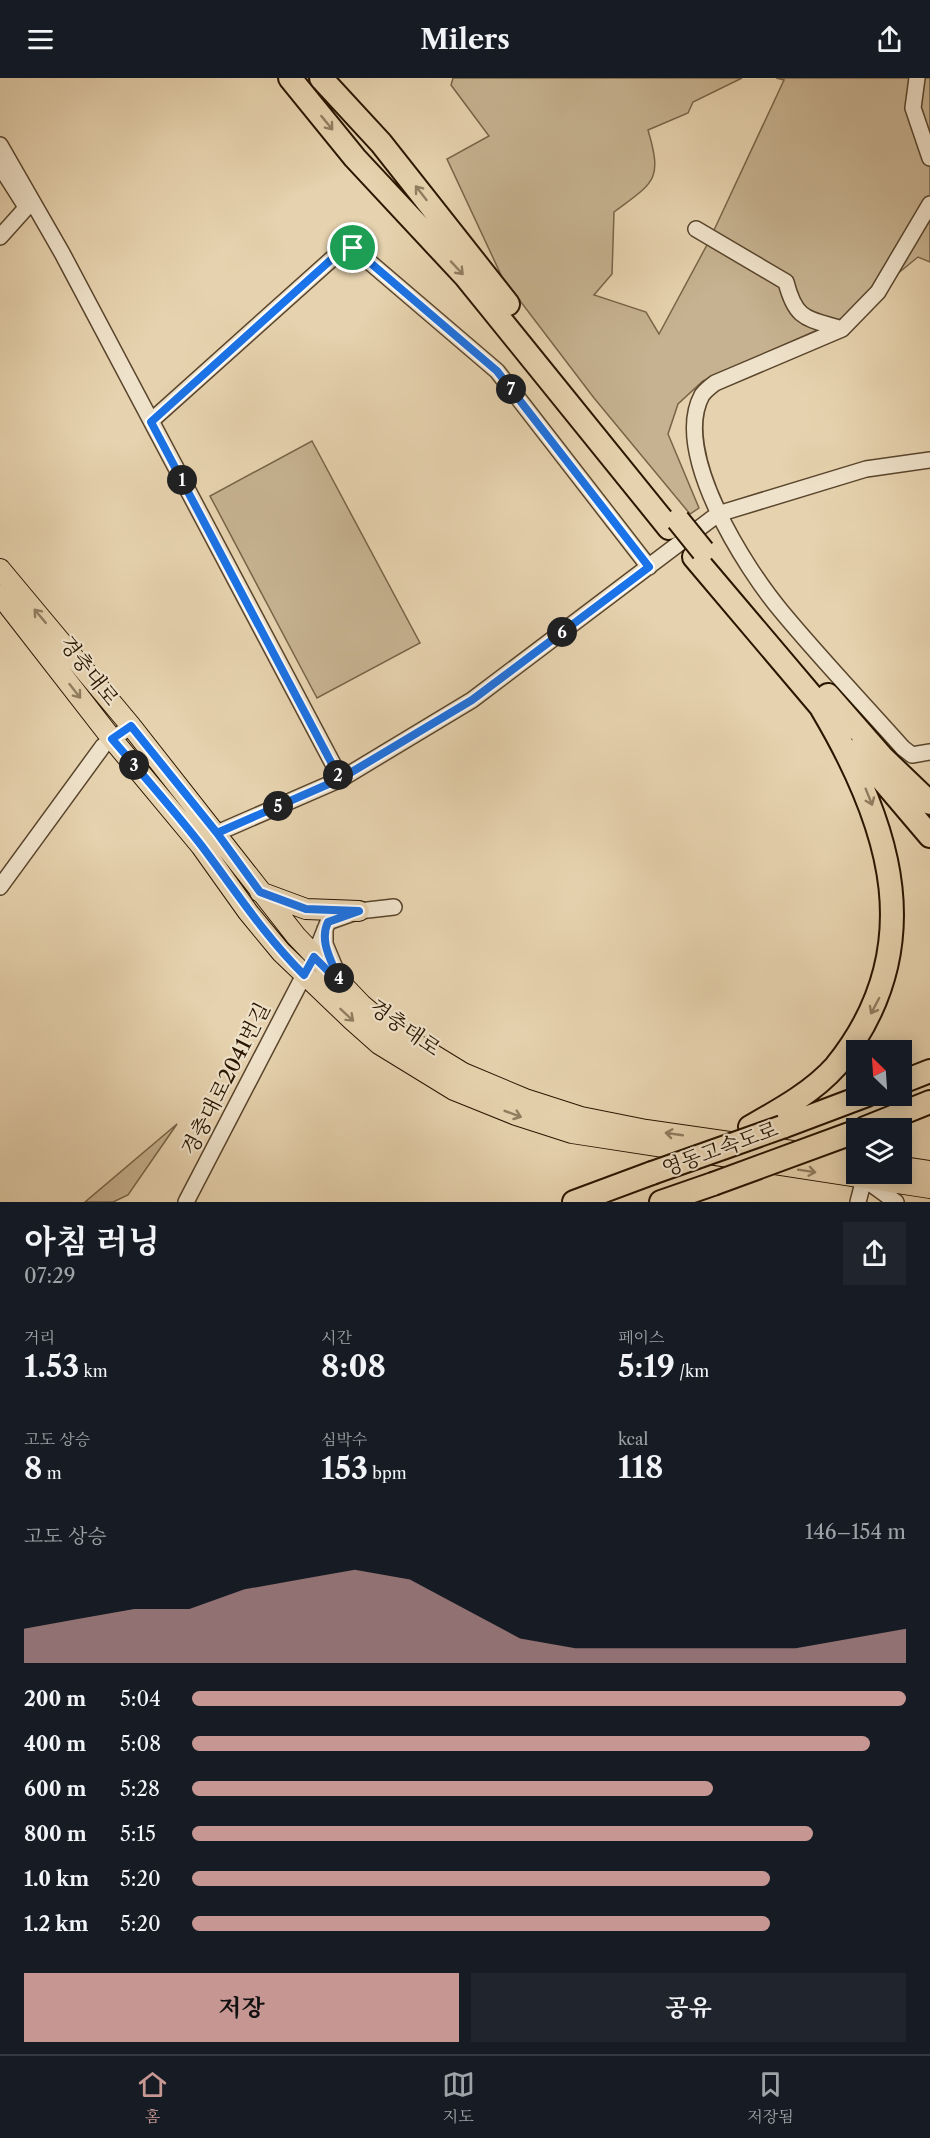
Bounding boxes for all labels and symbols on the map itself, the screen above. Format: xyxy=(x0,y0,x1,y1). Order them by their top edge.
one-way arrow xyxy=(320,115,333,131)
one-way arrow xyxy=(414,186,427,202)
pin xyxy=(327,222,378,273)
one-way arrow xyxy=(450,260,464,275)
pin: 7 xyxy=(496,374,526,404)
pin: 1 xyxy=(167,465,197,495)
one-way arrow xyxy=(34,609,47,625)
pin: 6 xyxy=(547,617,577,647)
street label: 경충대로 xyxy=(55,631,124,710)
one-way arrow xyxy=(68,683,81,699)
pin: 3 xyxy=(119,750,149,780)
pin: 2 xyxy=(323,760,353,790)
one-way arrow xyxy=(865,788,876,806)
pin: 5 xyxy=(263,791,293,821)
pin: 4 xyxy=(324,963,354,993)
street label: 경충대로 xyxy=(365,994,446,1061)
one-way arrow xyxy=(869,996,880,1014)
street label: 경충대로2041번길 xyxy=(176,998,275,1159)
one-way arrow xyxy=(339,1008,354,1022)
north arrow xyxy=(846,1040,912,1106)
one-way arrow xyxy=(503,1109,522,1120)
street label: 영동고속도로 xyxy=(658,1116,781,1181)
one-way arrow xyxy=(665,1128,684,1139)
one-way arrow xyxy=(797,1165,816,1176)

